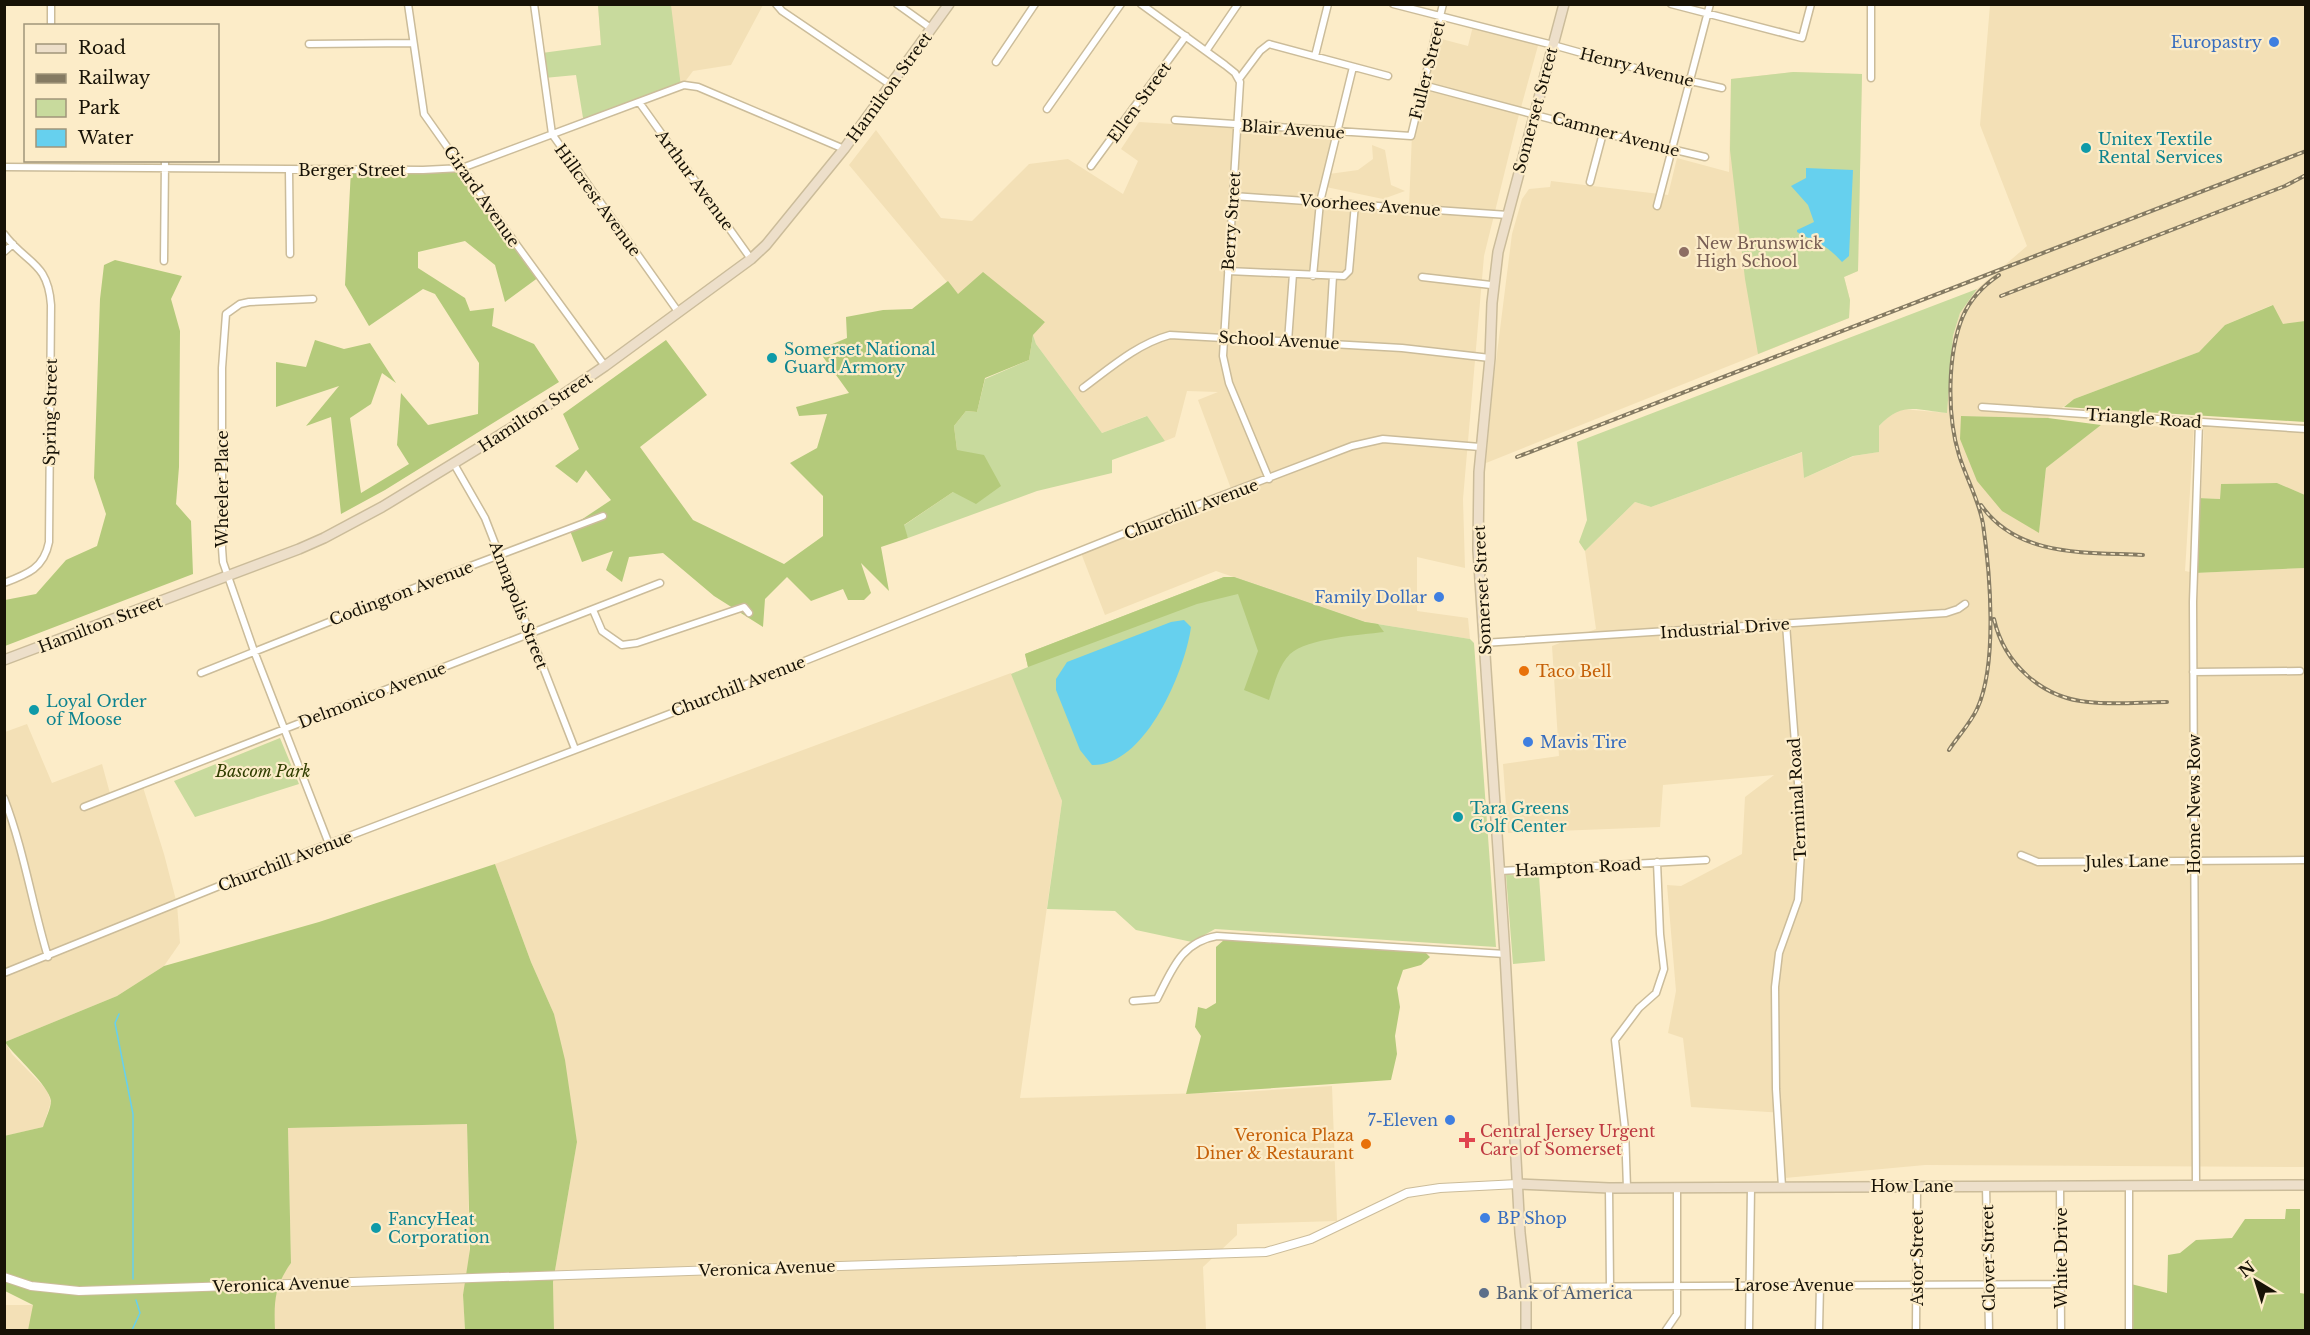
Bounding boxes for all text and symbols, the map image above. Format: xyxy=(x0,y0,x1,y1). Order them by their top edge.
street label: Fuller Street xyxy=(1405,19,1449,121)
legend xyxy=(24,24,219,162)
street label: Hamilton Street xyxy=(842,28,936,146)
place label: Europastry xyxy=(2171,32,2263,52)
marker: Europastry xyxy=(2267,35,2281,49)
text: Road xyxy=(78,37,126,59)
street label: Henry Avenue xyxy=(1578,43,1696,91)
street label: Somerset Street xyxy=(1509,45,1561,175)
street label: Ellen Street xyxy=(1103,58,1175,146)
text: Railway xyxy=(78,67,151,89)
text: Park xyxy=(78,97,120,119)
street label: Camner Avenue xyxy=(1550,107,1682,161)
street label: Blair Avenue xyxy=(1240,115,1346,143)
street label: Arthur Avenue xyxy=(651,125,738,234)
text: Water xyxy=(77,127,134,149)
place label: Unitex Textile Rental Services xyxy=(2098,129,2223,167)
street label: Hillcrest Avenue xyxy=(551,140,645,260)
marker: Unitex Textile Rental Services xyxy=(2079,141,2093,155)
street label: Girard Avenue xyxy=(440,142,524,250)
street label: Berger Street xyxy=(298,160,406,180)
street label: Berry Street xyxy=(1218,171,1244,271)
street label: Voorhees Avenue xyxy=(1298,190,1441,220)
place label: New Brunswick High School xyxy=(1696,233,1823,271)
marker: New Brunswick High School xyxy=(1677,245,1691,259)
street label: School Avenue xyxy=(1218,327,1340,353)
place label: Somerset National Guard Armory xyxy=(784,339,936,377)
marker: Somerset National Guard Armory xyxy=(765,351,779,365)
street label: Spring Street xyxy=(39,358,61,466)
street label: Hamilton Street xyxy=(474,368,596,456)
street label: Triangle Road xyxy=(2086,404,2203,432)
street label: Wheeler Place xyxy=(212,430,232,549)
street label: Churchill Avenue xyxy=(1121,474,1261,544)
street label: Somerset Street xyxy=(1469,525,1495,655)
street label: Annapolis Street xyxy=(485,537,553,672)
street label: Codington Avenue xyxy=(326,556,476,630)
place label: Family Dollar xyxy=(1314,587,1427,607)
marker: Family Dollar xyxy=(1432,590,1446,604)
street label: Hamilton Street xyxy=(35,591,165,657)
street label: Industrial Drive xyxy=(1659,613,1791,643)
street label: Churchill Avenue xyxy=(668,651,808,721)
street label: Delmonico Avenue xyxy=(295,658,449,732)
place label: Taco Bell xyxy=(1536,661,1612,681)
marker: Taco Bell xyxy=(1517,664,1531,678)
place label: Loyal Order of Moose xyxy=(46,691,147,729)
marker: Loyal Order of Moose xyxy=(27,703,41,717)
place label: Mavis Tire xyxy=(1540,732,1627,752)
street label: Home News Row xyxy=(2184,734,2204,874)
marker: Mavis Tire xyxy=(1521,735,1535,749)
street label: Terminal Road xyxy=(1784,737,1810,861)
park label: Bascom Park xyxy=(214,761,311,781)
place label: Tara Greens Golf Center xyxy=(1470,798,1569,836)
marker: Tara Greens Golf Center xyxy=(1451,810,1465,824)
street label: Churchill Avenue xyxy=(215,826,355,896)
street label: Jules Lane xyxy=(2083,850,2169,872)
street label: Hampton Road xyxy=(1514,854,1642,880)
place label: 7-Eleven xyxy=(1368,1110,1438,1130)
marker: 7-Eleven xyxy=(1443,1113,1457,1127)
place label: Central Jersey Urgent Care of Somerset xyxy=(1480,1121,1655,1159)
place label: Veronica Plaza Diner & Restaurant xyxy=(1196,1125,1354,1163)
marker: Central Jersey Urgent Care of Somerset xyxy=(1458,1131,1476,1149)
marker: Veronica Plaza Diner & Restaurant xyxy=(1359,1137,1373,1151)
street label: How Lane xyxy=(1871,1176,1953,1196)
street label: Clover Street xyxy=(1977,1204,1999,1312)
street label: White Drive xyxy=(2051,1207,2071,1310)
place label: BP Shop xyxy=(1497,1208,1567,1228)
place label: FancyHeat Corporation xyxy=(388,1209,490,1247)
street label: Astor Street xyxy=(1907,1210,1927,1307)
marker: BP Shop xyxy=(1478,1211,1492,1225)
marker: FancyHeat Corporation xyxy=(369,1221,383,1235)
north arrow xyxy=(2226,1251,2286,1311)
street label: Veronica Avenue xyxy=(697,1256,836,1280)
text: N xyxy=(2235,1257,2259,1282)
street label: Veronica Avenue xyxy=(211,1272,350,1296)
street label: Larose Avenue xyxy=(1734,1275,1854,1295)
place label: Bank of America xyxy=(1496,1283,1633,1303)
marker: Bank of America xyxy=(1477,1286,1491,1300)

